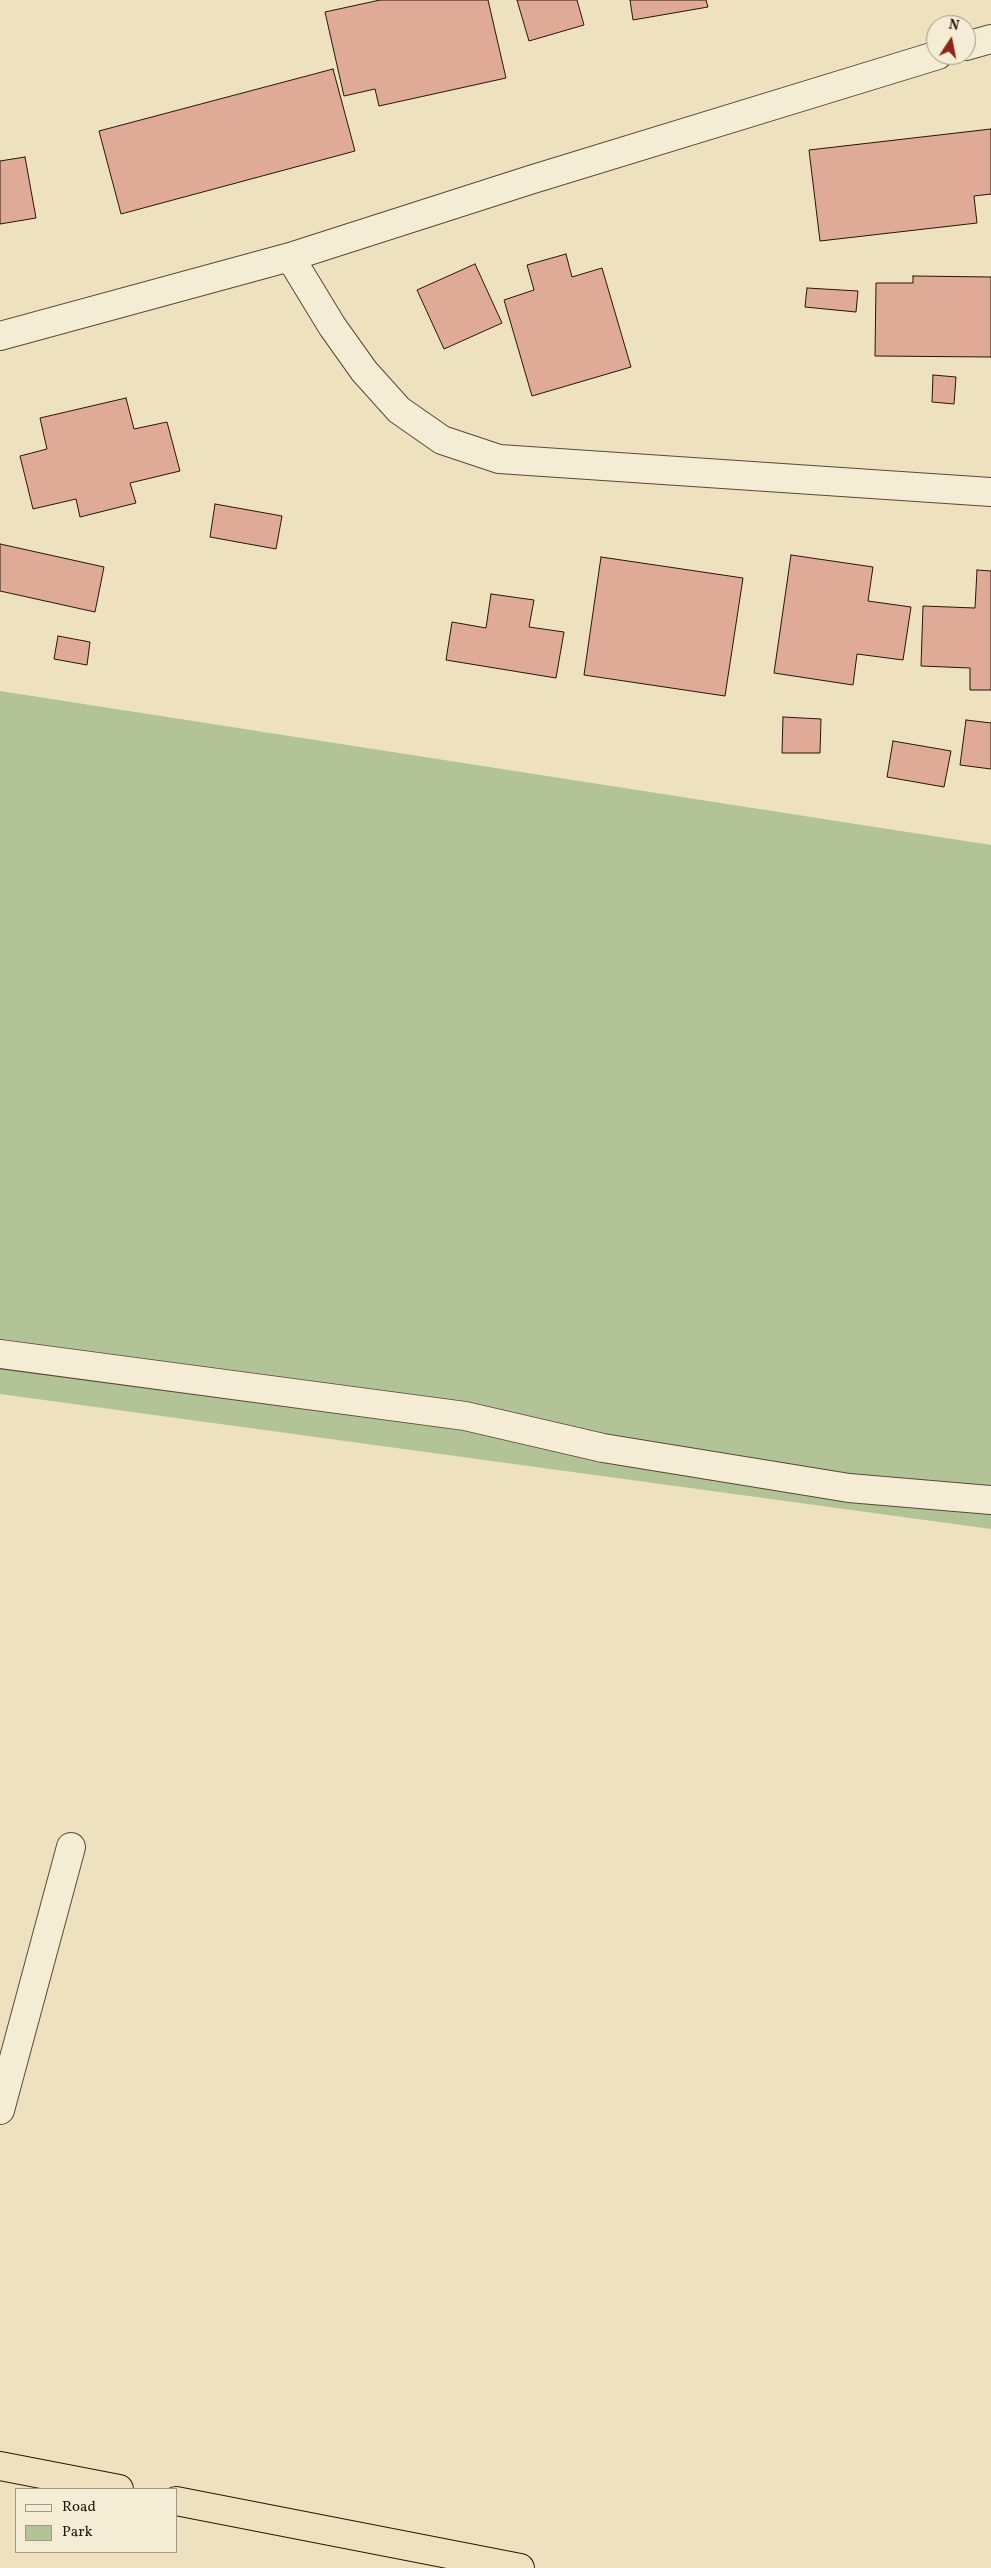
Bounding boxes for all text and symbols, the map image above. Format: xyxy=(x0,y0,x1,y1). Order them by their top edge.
north arrow xyxy=(926,15,976,65)
text: N xyxy=(947,15,961,36)
legend xyxy=(15,2488,178,2553)
text: Road xyxy=(62,2497,96,2518)
text: Park xyxy=(62,2522,93,2543)

